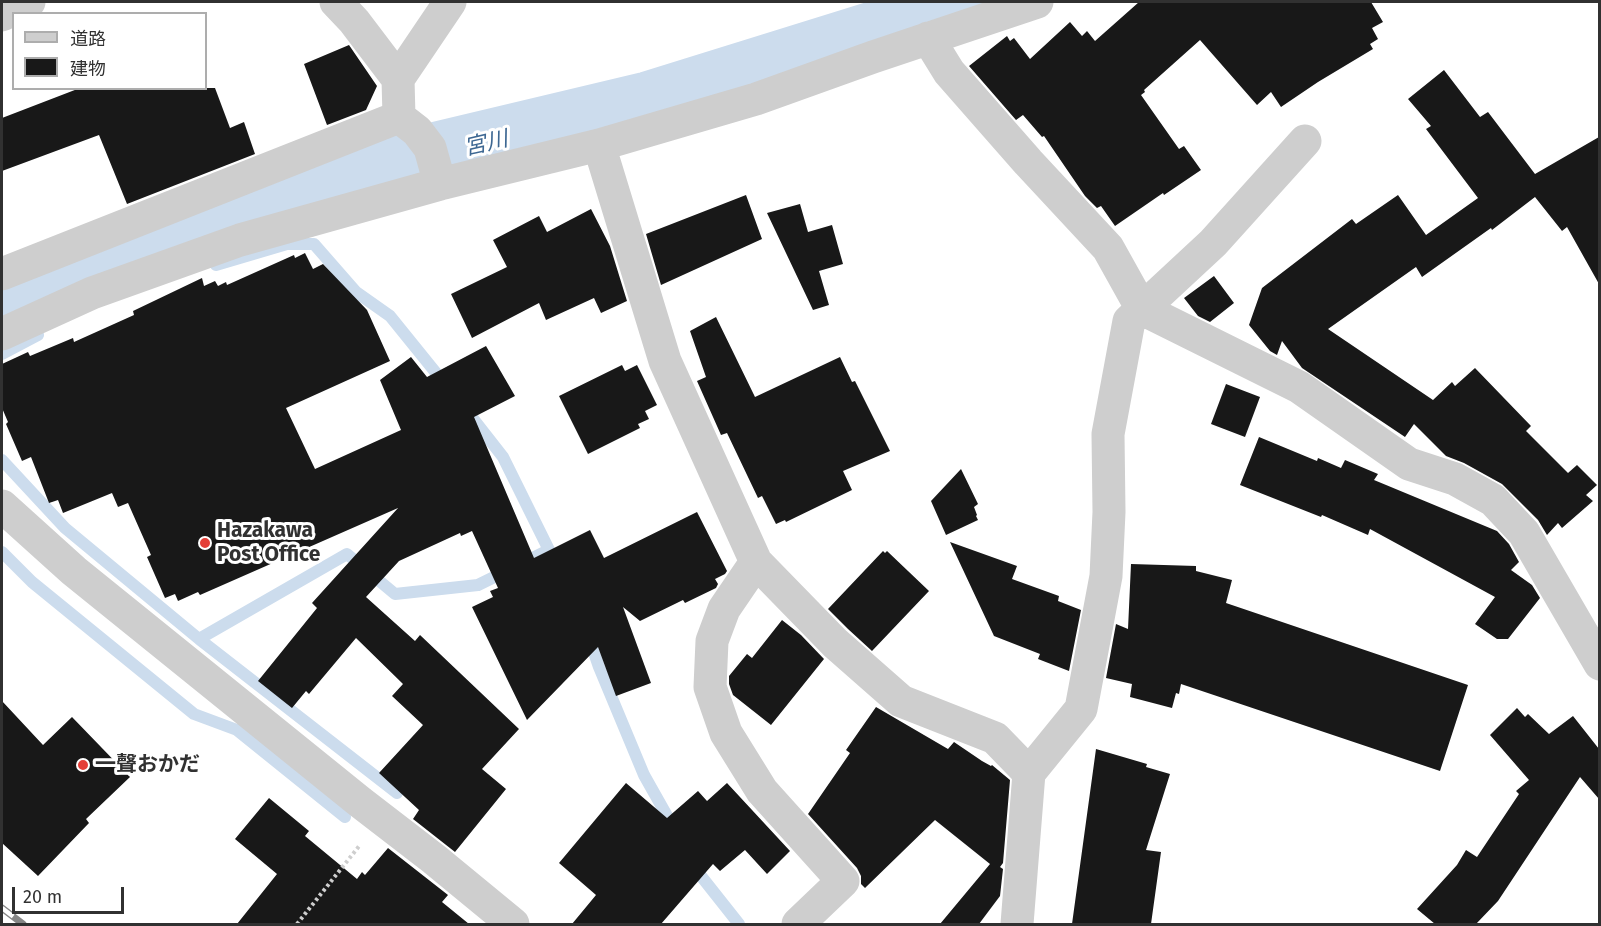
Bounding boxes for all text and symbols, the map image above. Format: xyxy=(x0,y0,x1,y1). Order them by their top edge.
legend xyxy=(12,12,207,90)
text: 道路 xyxy=(70,28,106,50)
text: 建物 xyxy=(70,58,106,80)
water label: 宮川 xyxy=(462,126,510,162)
place label: Hazakawa Post Office xyxy=(217,518,320,568)
marker: Hazakawa Post Office xyxy=(198,536,212,550)
place label: 一聲おかだ xyxy=(95,752,200,778)
marker: 一聲おかだ xyxy=(76,758,90,772)
scale bar xyxy=(15,875,128,913)
text: 20 m xyxy=(23,886,62,908)

